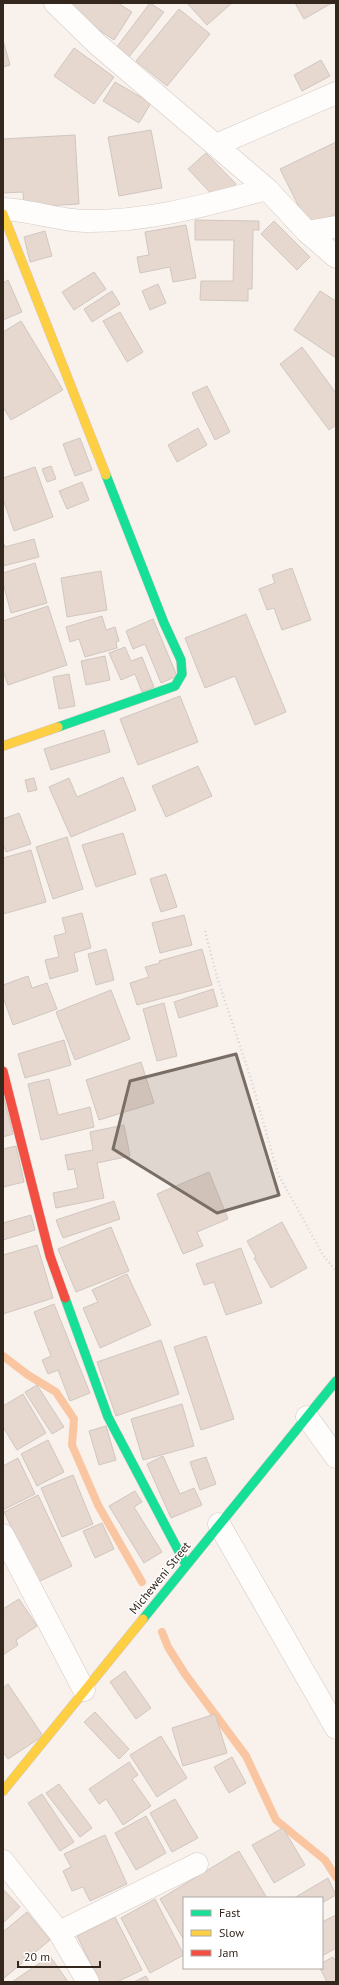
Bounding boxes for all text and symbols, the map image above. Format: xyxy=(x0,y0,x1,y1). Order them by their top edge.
street label: Micheweni Street xyxy=(126,1538,193,1617)
legend xyxy=(183,1897,323,1969)
text: Fast xyxy=(219,1905,240,1920)
text: Slow xyxy=(219,1925,244,1940)
scale bar xyxy=(18,1943,100,1969)
text: Jam xyxy=(218,1945,238,1960)
text: 20 m xyxy=(24,1949,50,1964)

